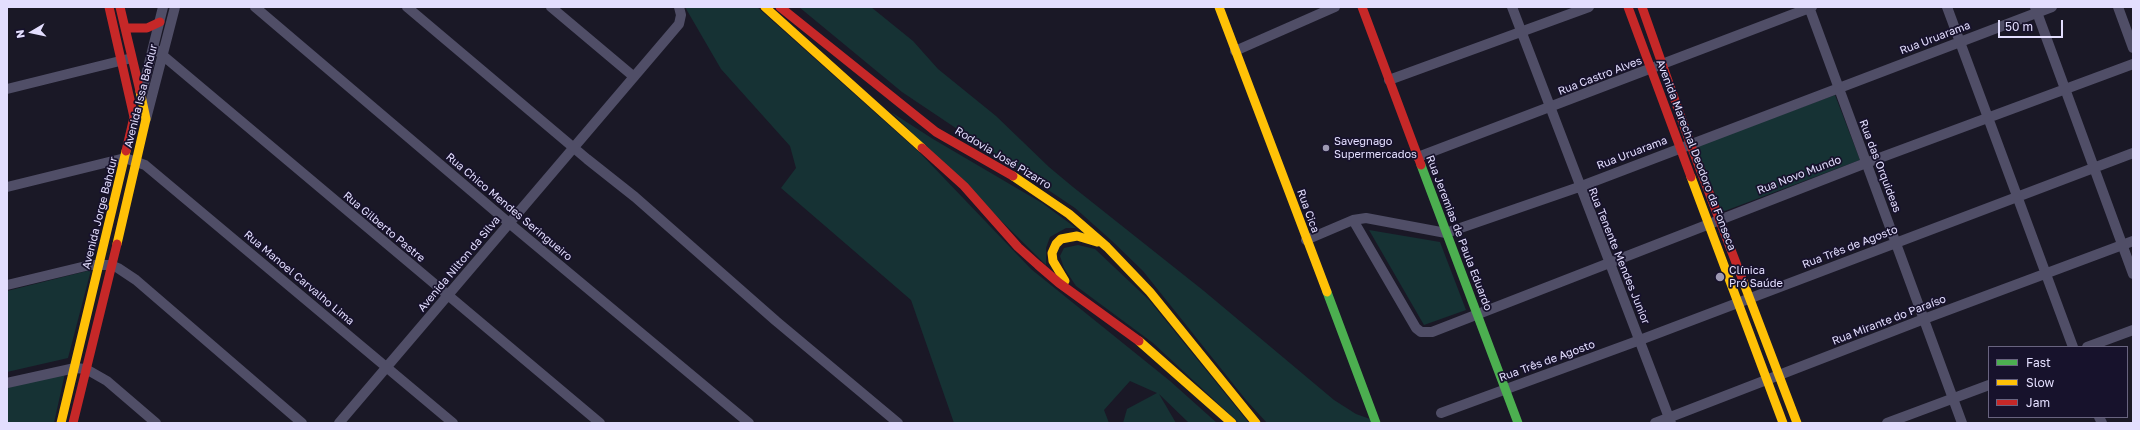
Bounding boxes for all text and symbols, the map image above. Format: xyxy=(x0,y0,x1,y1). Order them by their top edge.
north arrow xyxy=(12,12,52,52)
scale bar xyxy=(2000,12,2065,38)
street label: Rua Uruarama xyxy=(1898,19,1972,57)
text: 50 m xyxy=(2005,19,2033,34)
text: N xyxy=(13,29,27,39)
street label: Avenida Issa Bahdur xyxy=(122,43,160,149)
street label: Rua Castro Alves xyxy=(1556,54,1644,98)
street label: Avenida Marechal Deodoro da Fonseca xyxy=(1653,58,1739,252)
street label: Rua das Orquideas xyxy=(1856,118,1904,214)
street label: Rodovia José Pizarro xyxy=(952,124,1054,192)
street label: Rua Uruarama xyxy=(1595,134,1669,172)
place label: Savegnago Supermercados xyxy=(1334,135,1417,161)
marker: Savegnago Supermercados xyxy=(1321,143,1331,153)
street label: Rua Chico Mendes Seringueiro xyxy=(443,150,575,264)
street label: Rua Jeremias de Paula Eduardo xyxy=(1423,153,1495,313)
street label: Rua Novo Mundo xyxy=(1755,153,1843,197)
street label: Avenida Jorge Bahdur xyxy=(80,155,120,271)
street label: Rua Tenente Mendes Junior xyxy=(1586,186,1652,326)
street label: Rua Cica xyxy=(1294,187,1322,235)
street label: Rua Gilberto Pastre xyxy=(340,189,428,265)
street label: Avenida Nilton da Silva xyxy=(415,214,503,314)
street label: Rua Três de Agosto xyxy=(1800,223,1900,271)
street label: Rua Manoel Carvalho Lima xyxy=(241,228,357,328)
place label: Clínica Pró Saúde xyxy=(1729,264,1783,290)
marker: Clínica Pró Saúde xyxy=(1714,271,1726,283)
street label: Rua Mirante do Paraíso xyxy=(1830,292,1948,348)
street label: Rua Três de Agosto xyxy=(1497,337,1597,385)
legend xyxy=(1988,346,2128,418)
text: Fast xyxy=(2026,355,2051,370)
text: Slow xyxy=(2026,375,2054,390)
text: Jam xyxy=(2026,395,2050,410)

